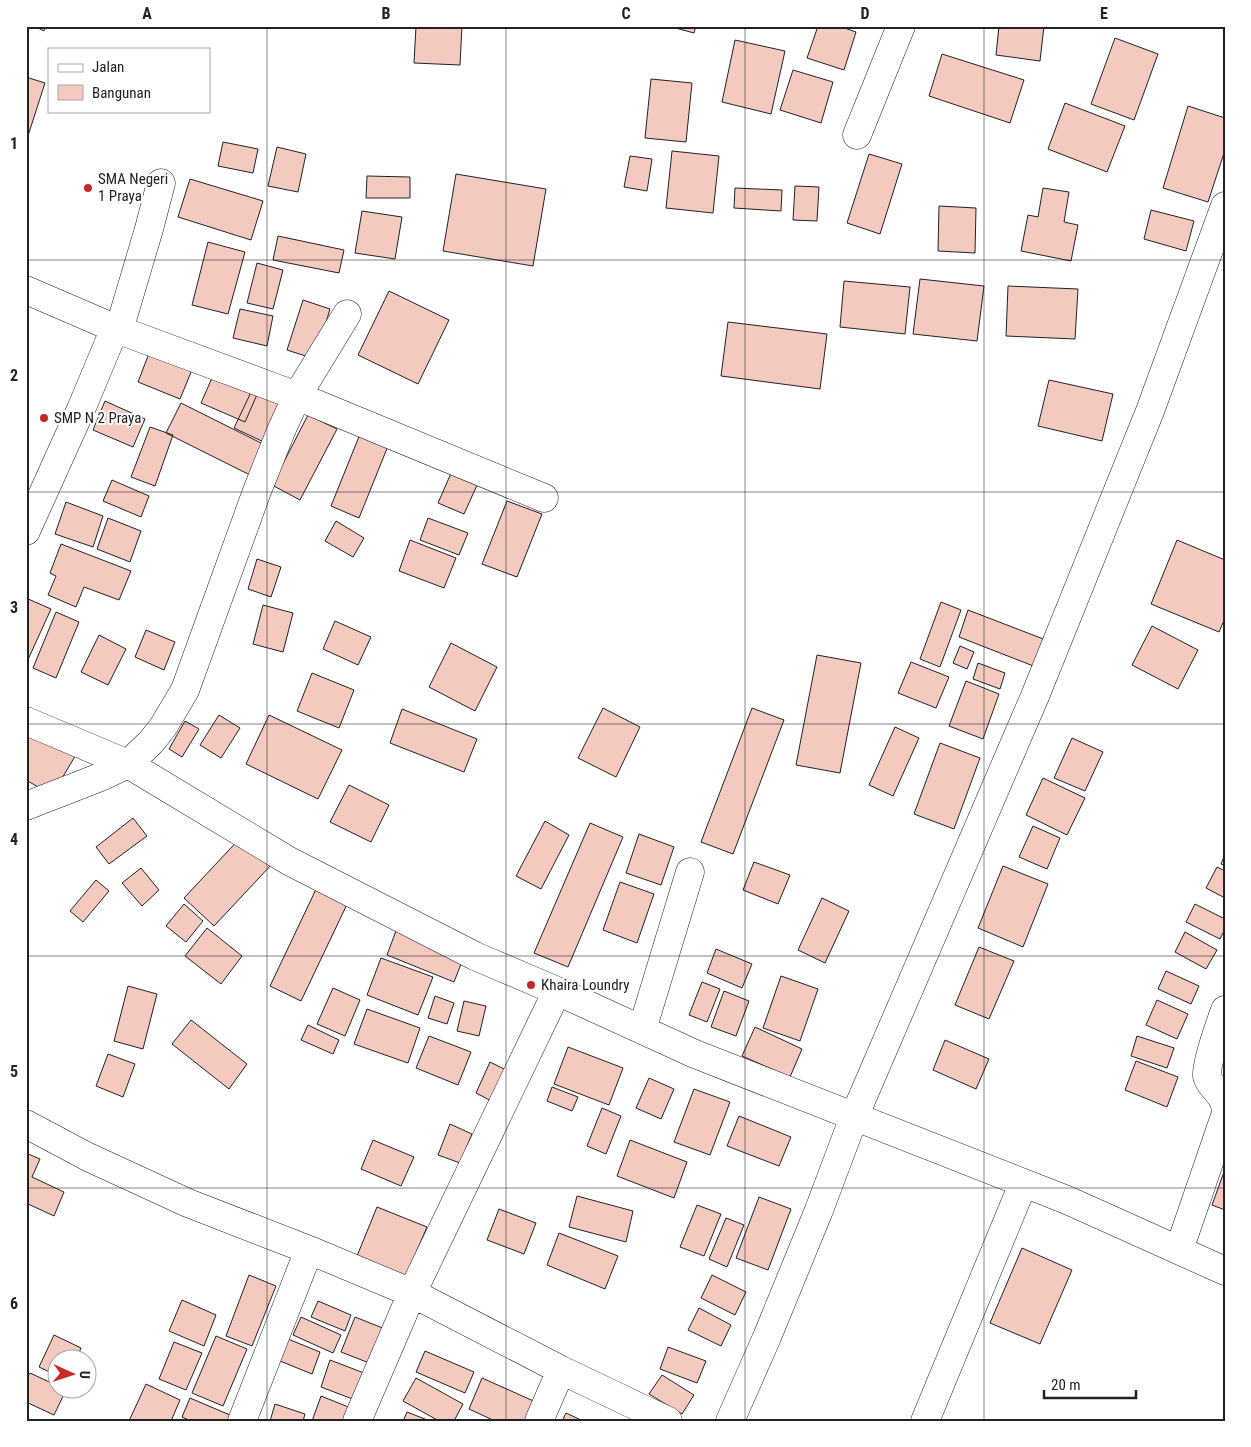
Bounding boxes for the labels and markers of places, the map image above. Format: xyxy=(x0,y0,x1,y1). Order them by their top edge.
place label: SMA Negeri 1 Praya xyxy=(98,170,168,205)
marker: SMA Negeri 1 Praya xyxy=(82,182,94,194)
place label: SMP N 2 Praya xyxy=(54,409,141,427)
marker: SMP N 2 Praya xyxy=(38,412,50,424)
place label: Khaira Loundry xyxy=(541,976,630,994)
marker: Khaira Loundry xyxy=(525,979,537,991)

